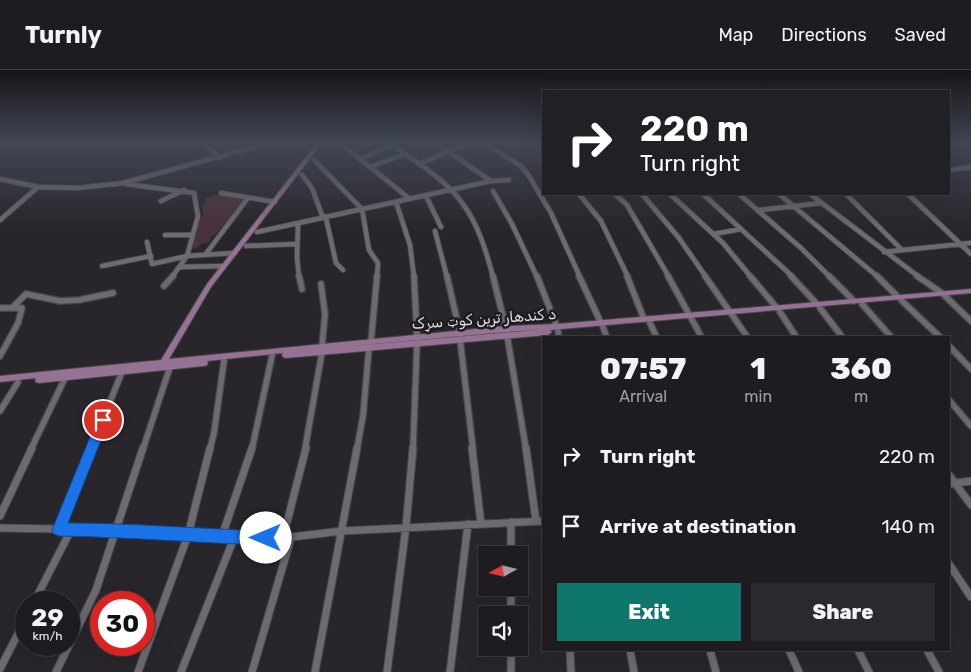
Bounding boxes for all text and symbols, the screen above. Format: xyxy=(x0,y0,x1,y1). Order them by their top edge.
text: Turnly xyxy=(25,21,102,49)
text: Map xyxy=(718,24,753,46)
text: Directions xyxy=(781,24,867,46)
text: Saved xyxy=(895,24,946,46)
text: 220 m xyxy=(640,108,749,150)
icon: right xyxy=(557,110,622,175)
text: Turn right xyxy=(640,150,740,177)
street label: د کندهار ترين کوټ سړک xyxy=(411,305,557,333)
text: 07:57 xyxy=(600,351,686,387)
text: 1 xyxy=(750,351,766,387)
text: 360 xyxy=(830,351,892,387)
text: Arrival xyxy=(619,387,667,406)
text: min xyxy=(744,387,772,406)
text: m xyxy=(854,387,868,406)
pin xyxy=(82,399,124,441)
icon: arrive xyxy=(89,406,117,434)
icon: right xyxy=(557,442,585,470)
text: Turn right xyxy=(600,445,695,468)
text: 220 m xyxy=(879,445,935,468)
position arrow xyxy=(239,511,291,563)
icon: arrive xyxy=(557,512,585,540)
text: Arrive at destination xyxy=(600,515,796,538)
text: 140 m xyxy=(881,515,935,538)
north arrow xyxy=(478,546,528,596)
map controls xyxy=(478,546,528,656)
button: Exit xyxy=(557,583,741,641)
button: Share xyxy=(751,583,935,641)
speed limit sign: 30 xyxy=(90,591,155,656)
text: 29 xyxy=(31,603,64,632)
button: sound xyxy=(478,606,528,656)
text: km/h xyxy=(33,629,62,643)

